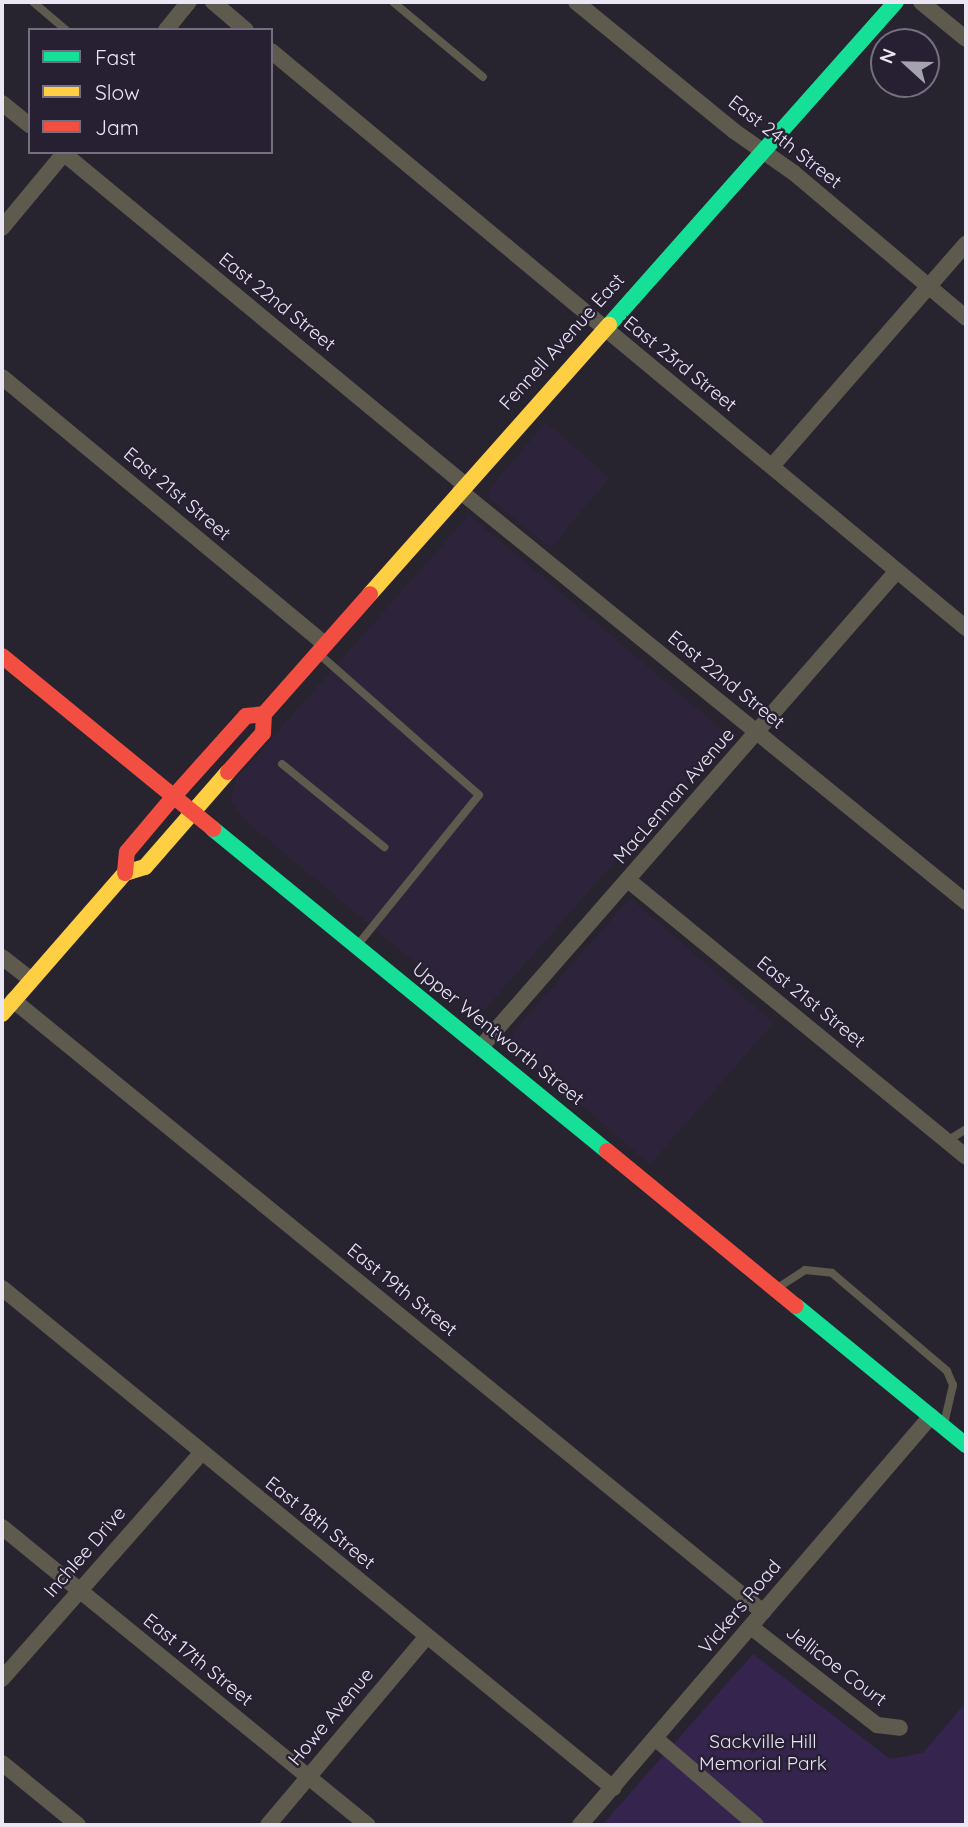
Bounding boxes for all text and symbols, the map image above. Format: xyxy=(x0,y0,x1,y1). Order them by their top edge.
legend xyxy=(28,28,273,154)
north arrow xyxy=(870,28,940,98)
text: Fast xyxy=(95,44,136,70)
text: N xyxy=(874,45,901,67)
text: Slow xyxy=(95,79,140,105)
street label: East 24th Street xyxy=(724,91,846,193)
text: Jam xyxy=(95,114,139,140)
street label: East 22nd Street xyxy=(214,248,340,356)
street label: Fennell Avenue East xyxy=(495,269,629,415)
street label: East 23rd Street xyxy=(619,311,741,417)
street label: East 21st Street xyxy=(119,443,235,545)
street label: East 22nd Street xyxy=(663,626,789,734)
street label: MacLennan Avenue xyxy=(609,723,739,869)
street label: East 21st Street xyxy=(752,951,870,1053)
street label: Upper Wentworth Street xyxy=(408,958,588,1110)
street label: East 19th Street xyxy=(342,1239,462,1341)
street label: East 18th Street xyxy=(261,1472,379,1574)
street label: Inchlee Drive xyxy=(39,1502,131,1602)
street label: Vickers Road xyxy=(694,1555,786,1659)
street label: East 17th Street xyxy=(139,1609,257,1711)
street label: Jellicoe Court xyxy=(781,1621,891,1711)
street label: Howe Avenue xyxy=(284,1664,378,1770)
park label: Sackville Hill Memorial Park xyxy=(699,1731,827,1775)

